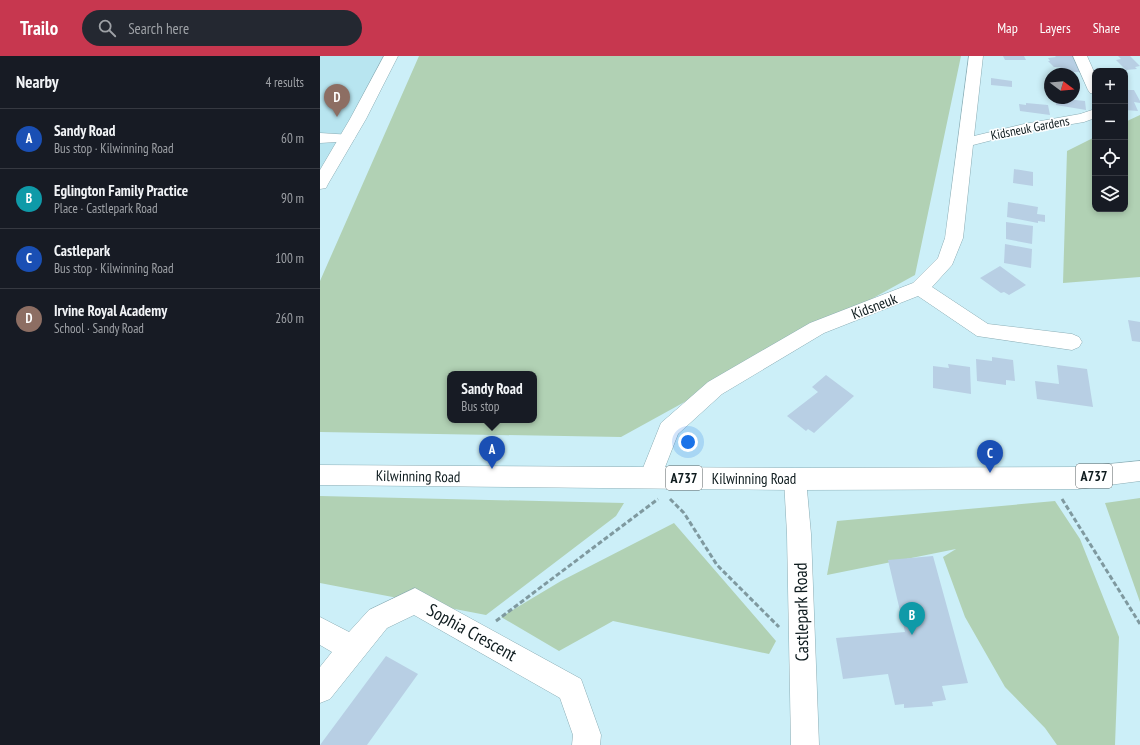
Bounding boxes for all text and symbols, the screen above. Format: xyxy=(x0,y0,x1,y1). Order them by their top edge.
search box xyxy=(82,10,362,46)
text: Trailo xyxy=(20,16,58,40)
icon: search xyxy=(96,17,118,39)
text: Search here xyxy=(128,19,189,38)
text: Map xyxy=(997,19,1018,37)
text: Layers xyxy=(1040,19,1071,37)
text: Share xyxy=(1093,19,1120,37)
north arrow xyxy=(1044,68,1080,104)
map controls xyxy=(1092,68,1128,212)
button: + xyxy=(1092,68,1128,104)
text: Nearby xyxy=(16,71,59,93)
text: 4 results xyxy=(265,74,304,91)
pin: D xyxy=(324,84,350,117)
button: − xyxy=(1092,104,1128,140)
street label: Kidsneuk Gardens xyxy=(989,112,1071,144)
text: Sandy Road xyxy=(54,121,115,140)
text: A xyxy=(26,130,32,147)
text: 60 m xyxy=(281,130,304,147)
text: Bus stop · Kilwinning Road xyxy=(54,140,174,157)
button: locate xyxy=(1092,140,1128,176)
button: layers xyxy=(1092,176,1128,212)
text: Eglington Family Practice xyxy=(54,181,188,200)
text: B xyxy=(26,190,32,207)
text: 90 m xyxy=(281,190,304,207)
text: Place · Castlepark Road xyxy=(54,200,158,217)
text: Castlepark xyxy=(54,241,110,260)
text: C xyxy=(26,250,32,267)
text: 100 m xyxy=(275,250,304,267)
text: Bus stop · Kilwinning Road xyxy=(54,260,174,277)
street label: Kidsneuk xyxy=(849,289,900,323)
text: Irvine Royal Academy xyxy=(54,301,167,320)
text: D xyxy=(26,310,32,327)
text: 260 m xyxy=(275,310,304,327)
text: School · Sandy Road xyxy=(54,320,144,337)
popup xyxy=(447,371,537,423)
text: Sandy Road xyxy=(461,379,523,398)
text: Bus stop xyxy=(461,398,499,415)
your location xyxy=(678,432,698,452)
pin: A xyxy=(479,436,505,469)
pin: C xyxy=(977,440,1003,473)
road number: A737 xyxy=(1076,464,1112,488)
street label: Kilwinning Road xyxy=(376,466,460,486)
road number: A737 xyxy=(666,466,702,490)
street label: Kilwinning Road xyxy=(712,469,796,488)
street label: Castlepark Road xyxy=(789,562,813,662)
street label: Sophia Crescent xyxy=(423,598,521,666)
pin: B xyxy=(899,602,925,635)

